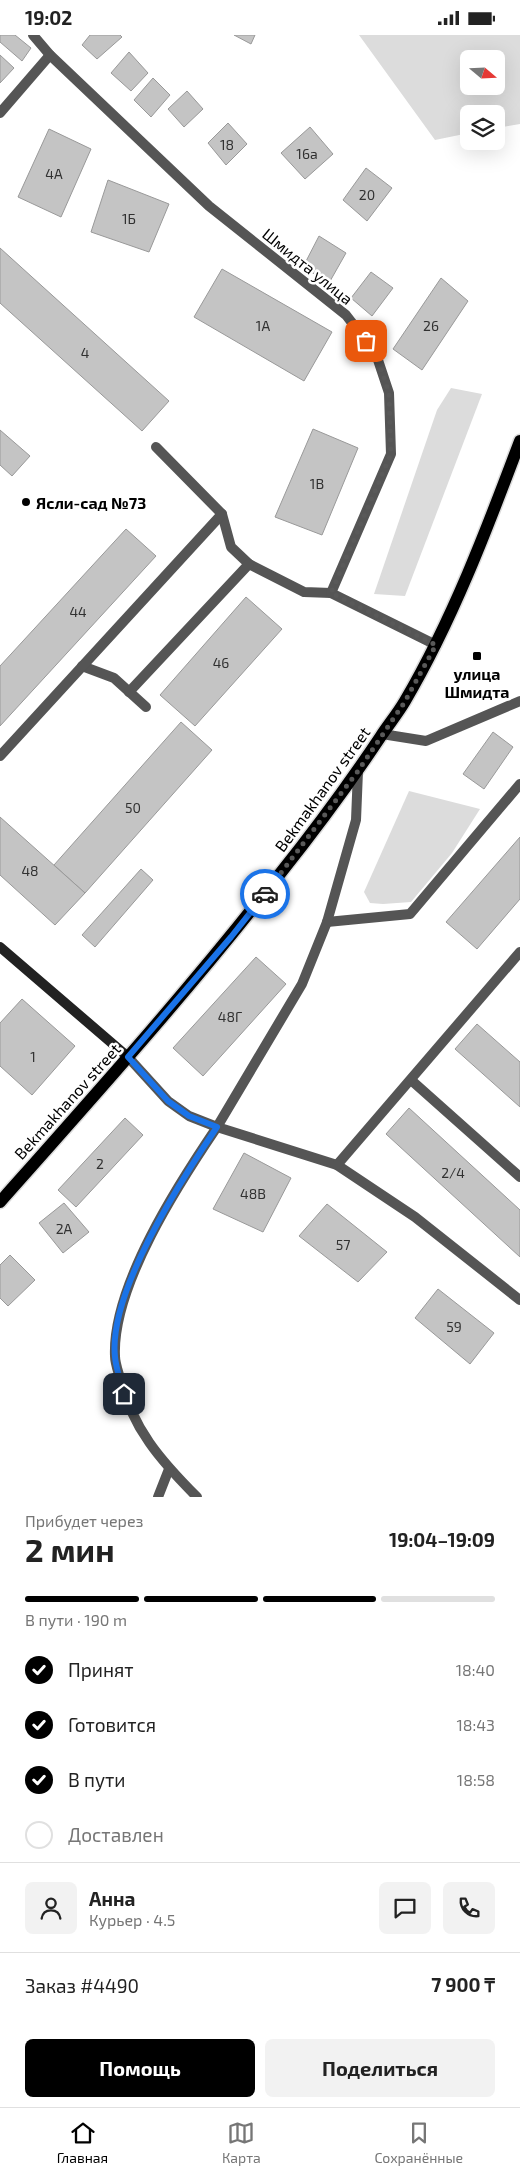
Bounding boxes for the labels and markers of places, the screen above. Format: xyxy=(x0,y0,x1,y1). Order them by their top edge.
pin xyxy=(345,320,387,362)
place label: Ясли-сад №73 xyxy=(36,493,146,512)
marker: Ясли-сад №73 xyxy=(20,496,32,508)
marker: улица Шмидта xyxy=(471,650,483,662)
place label: улица Шмидта xyxy=(444,664,510,701)
pin xyxy=(103,1373,145,1415)

